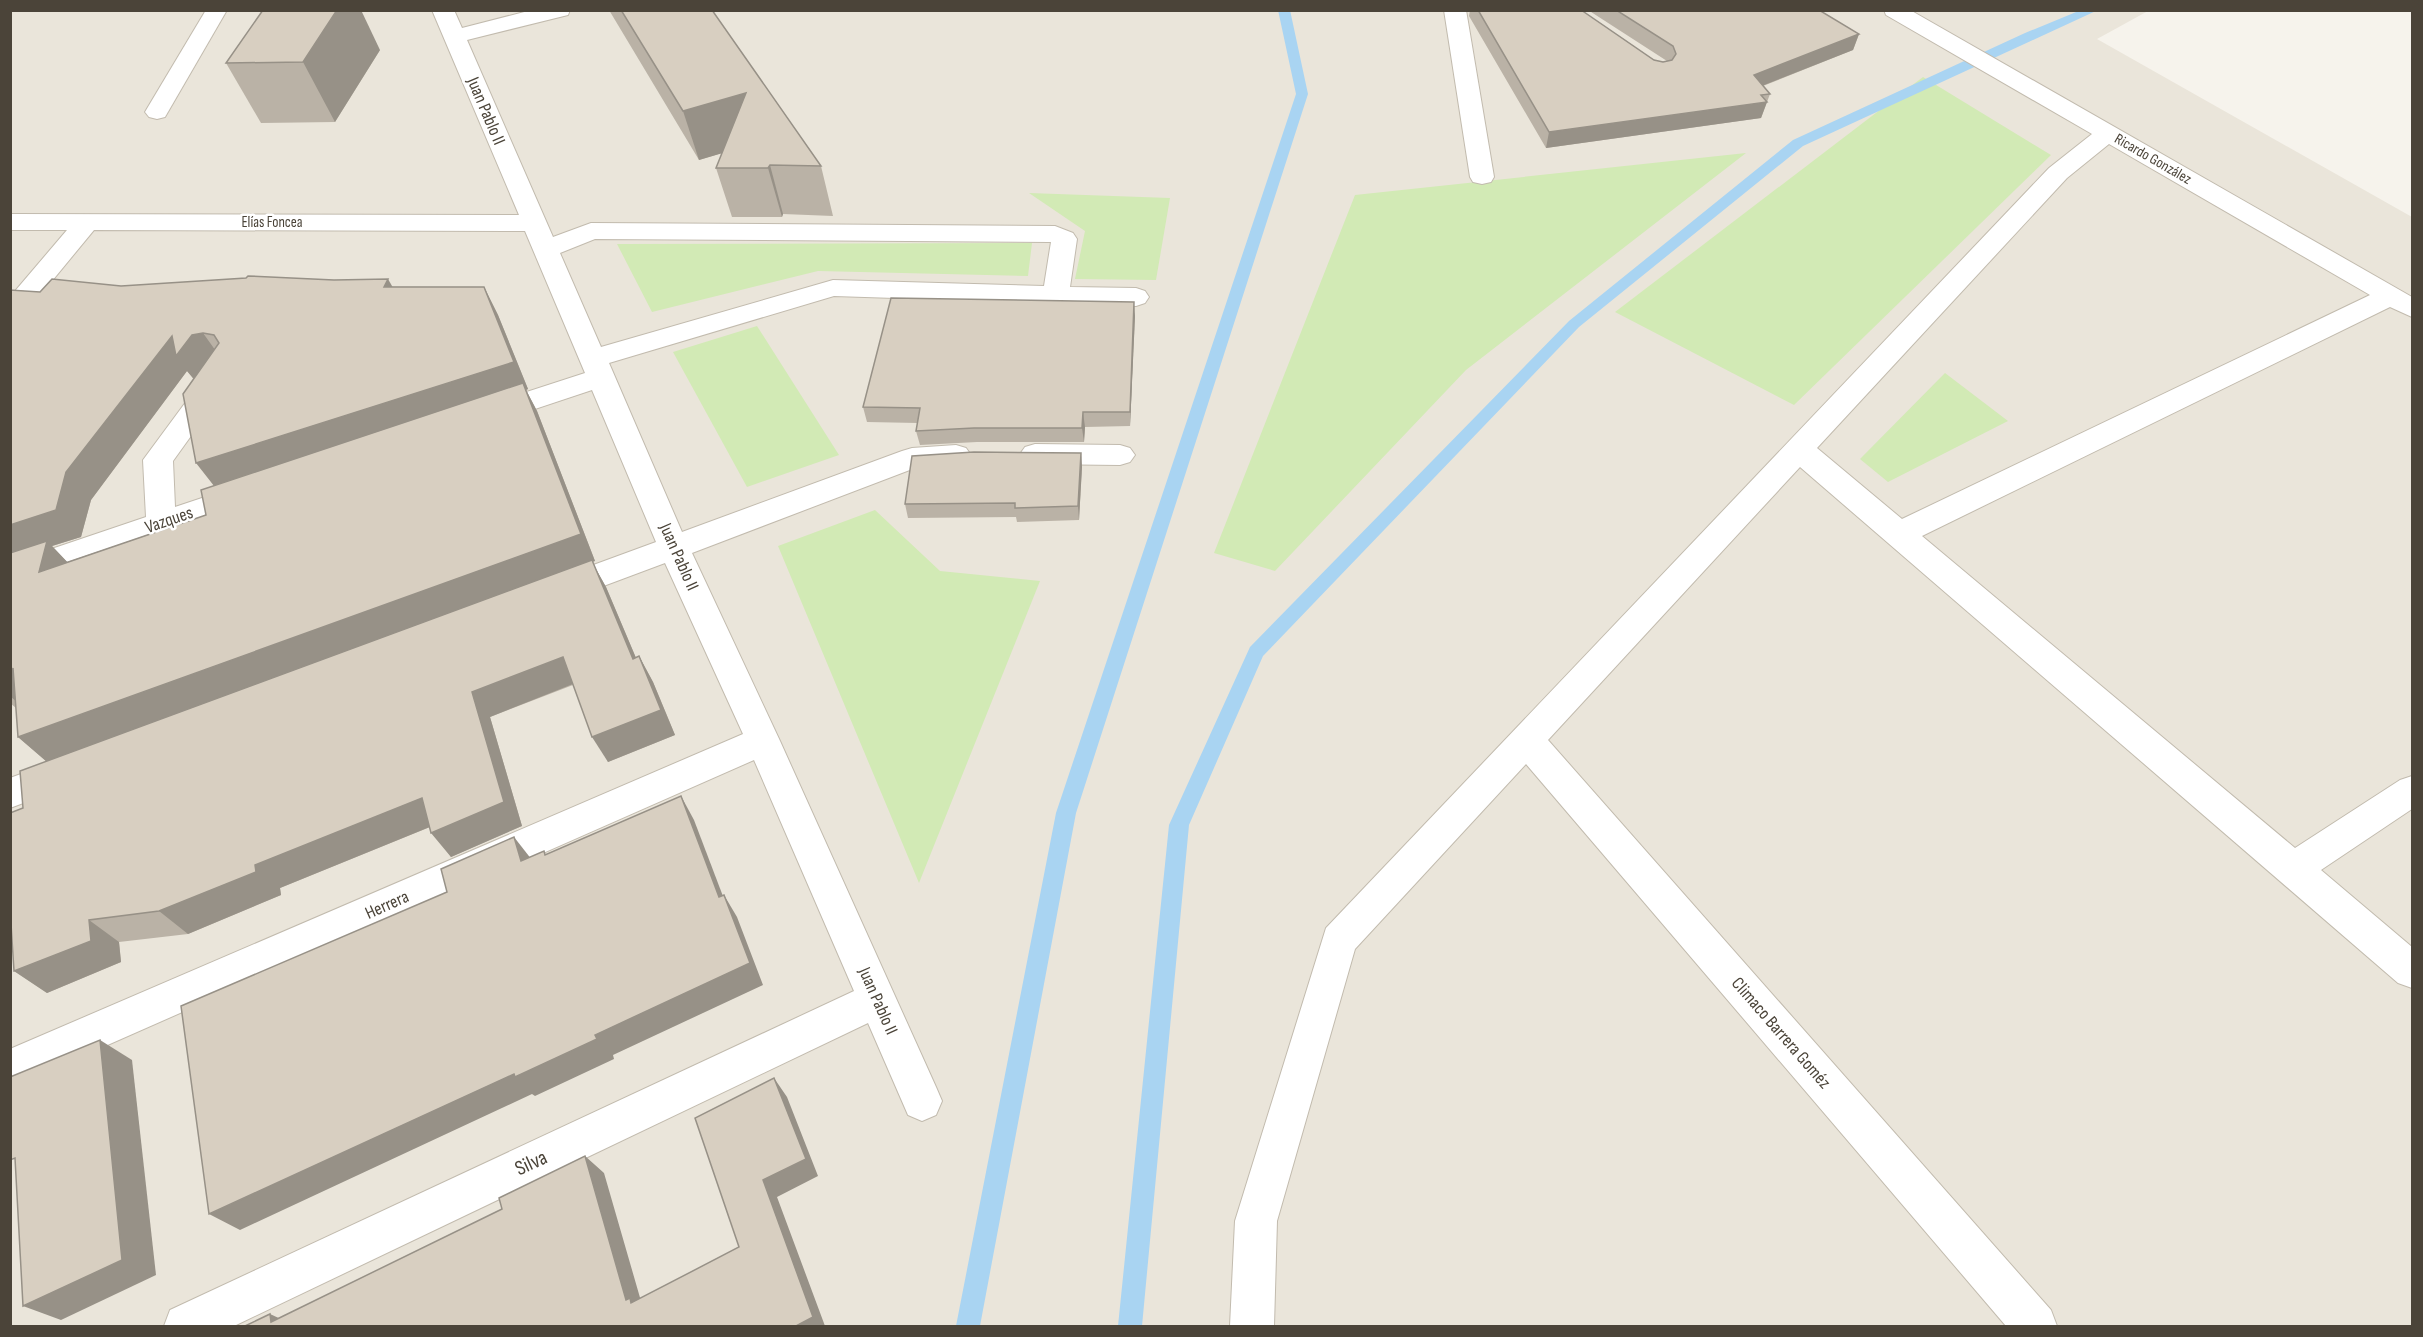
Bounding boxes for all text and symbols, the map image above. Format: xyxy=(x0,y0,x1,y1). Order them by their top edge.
street label: Juan Pablo II xyxy=(462,73,510,148)
street label: Ricardo González xyxy=(2111,129,2195,189)
street label: Elías Foncea xyxy=(241,213,303,232)
street label: Vazques xyxy=(142,502,196,538)
street label: Juan Pablo II xyxy=(654,519,703,594)
street label: Herrera xyxy=(362,886,412,924)
street label: Juan Pablo II xyxy=(853,963,902,1038)
street label: Climaco Barrera Goméz xyxy=(1727,973,1835,1093)
street label: Silva xyxy=(511,1145,551,1181)

